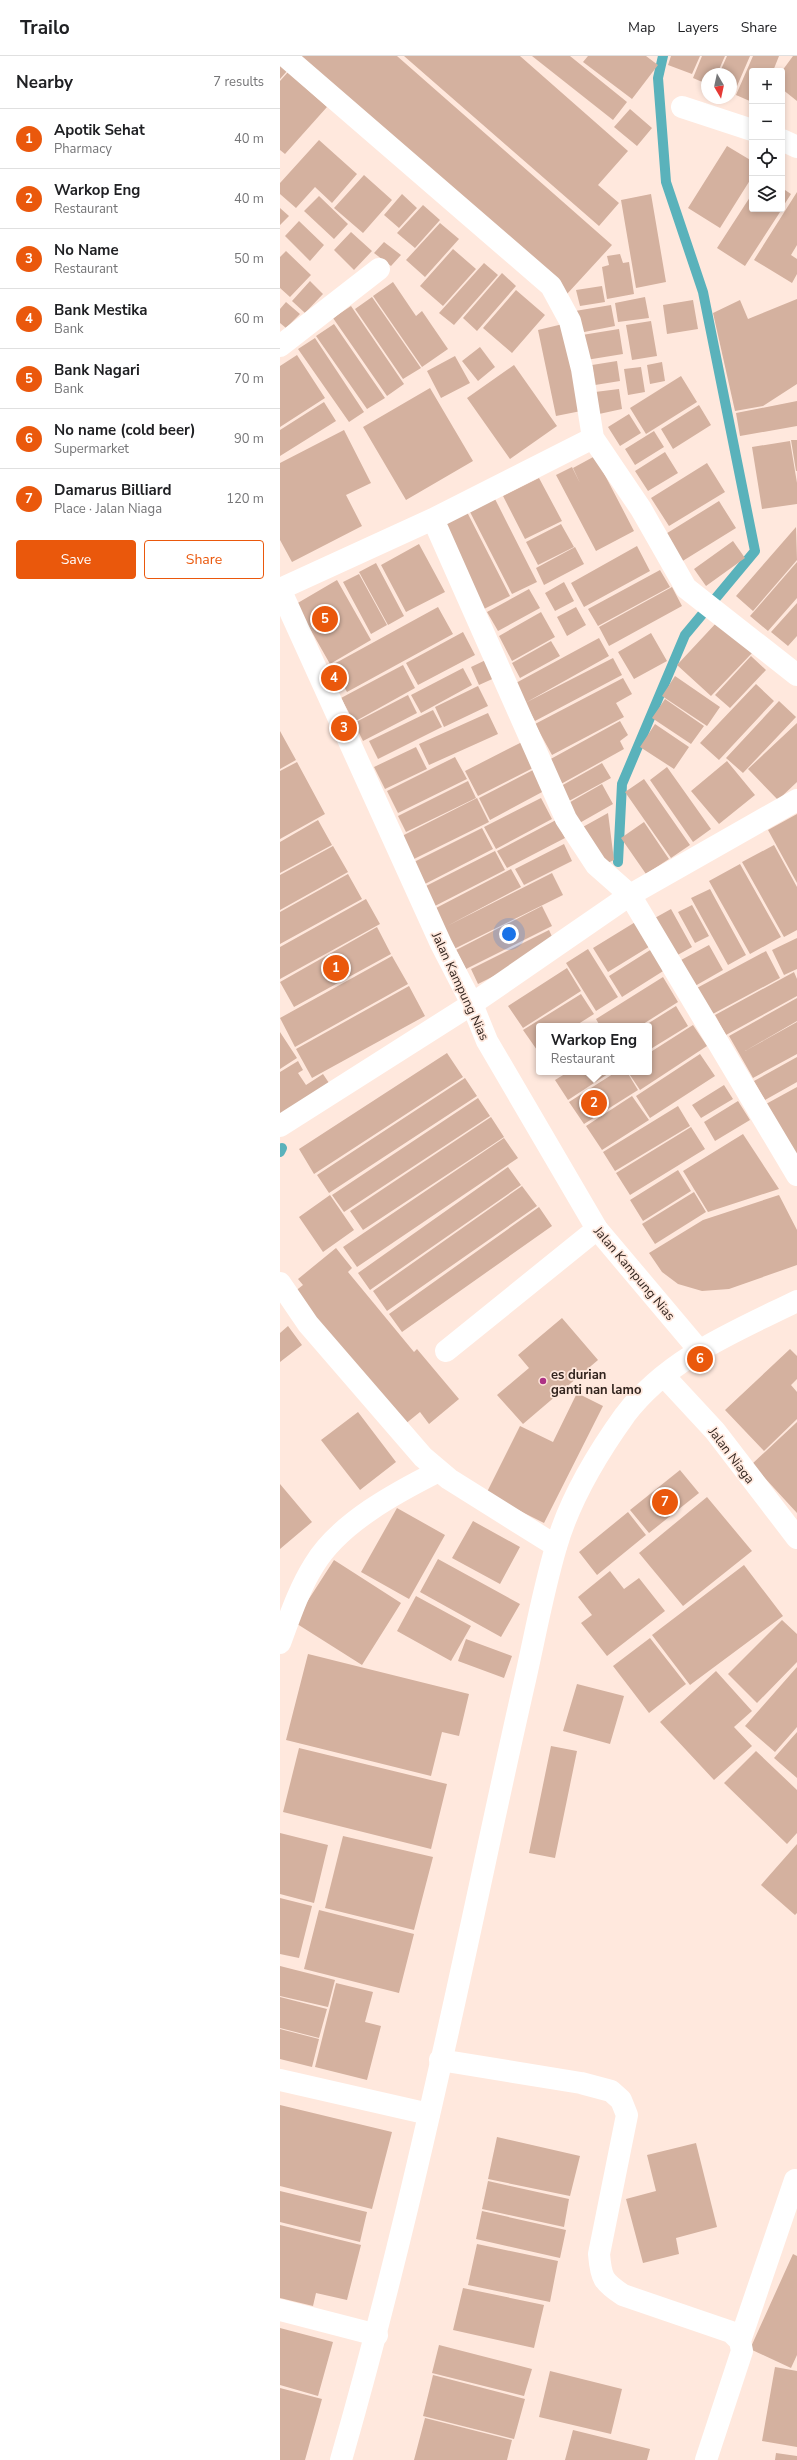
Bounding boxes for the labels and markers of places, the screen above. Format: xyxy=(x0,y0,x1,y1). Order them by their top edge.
pin: 5 xyxy=(312,604,338,634)
pin: 4 xyxy=(321,663,347,693)
pin: 3 xyxy=(331,713,357,743)
pin: 1 xyxy=(323,953,349,983)
pin: 2 xyxy=(581,1088,607,1118)
pin: 6 xyxy=(687,1344,713,1374)
place label: es durian ganti nan lamo xyxy=(551,1366,641,1399)
marker: es durian ganti nan lamo xyxy=(538,1376,548,1386)
pin: 7 xyxy=(652,1487,678,1517)

